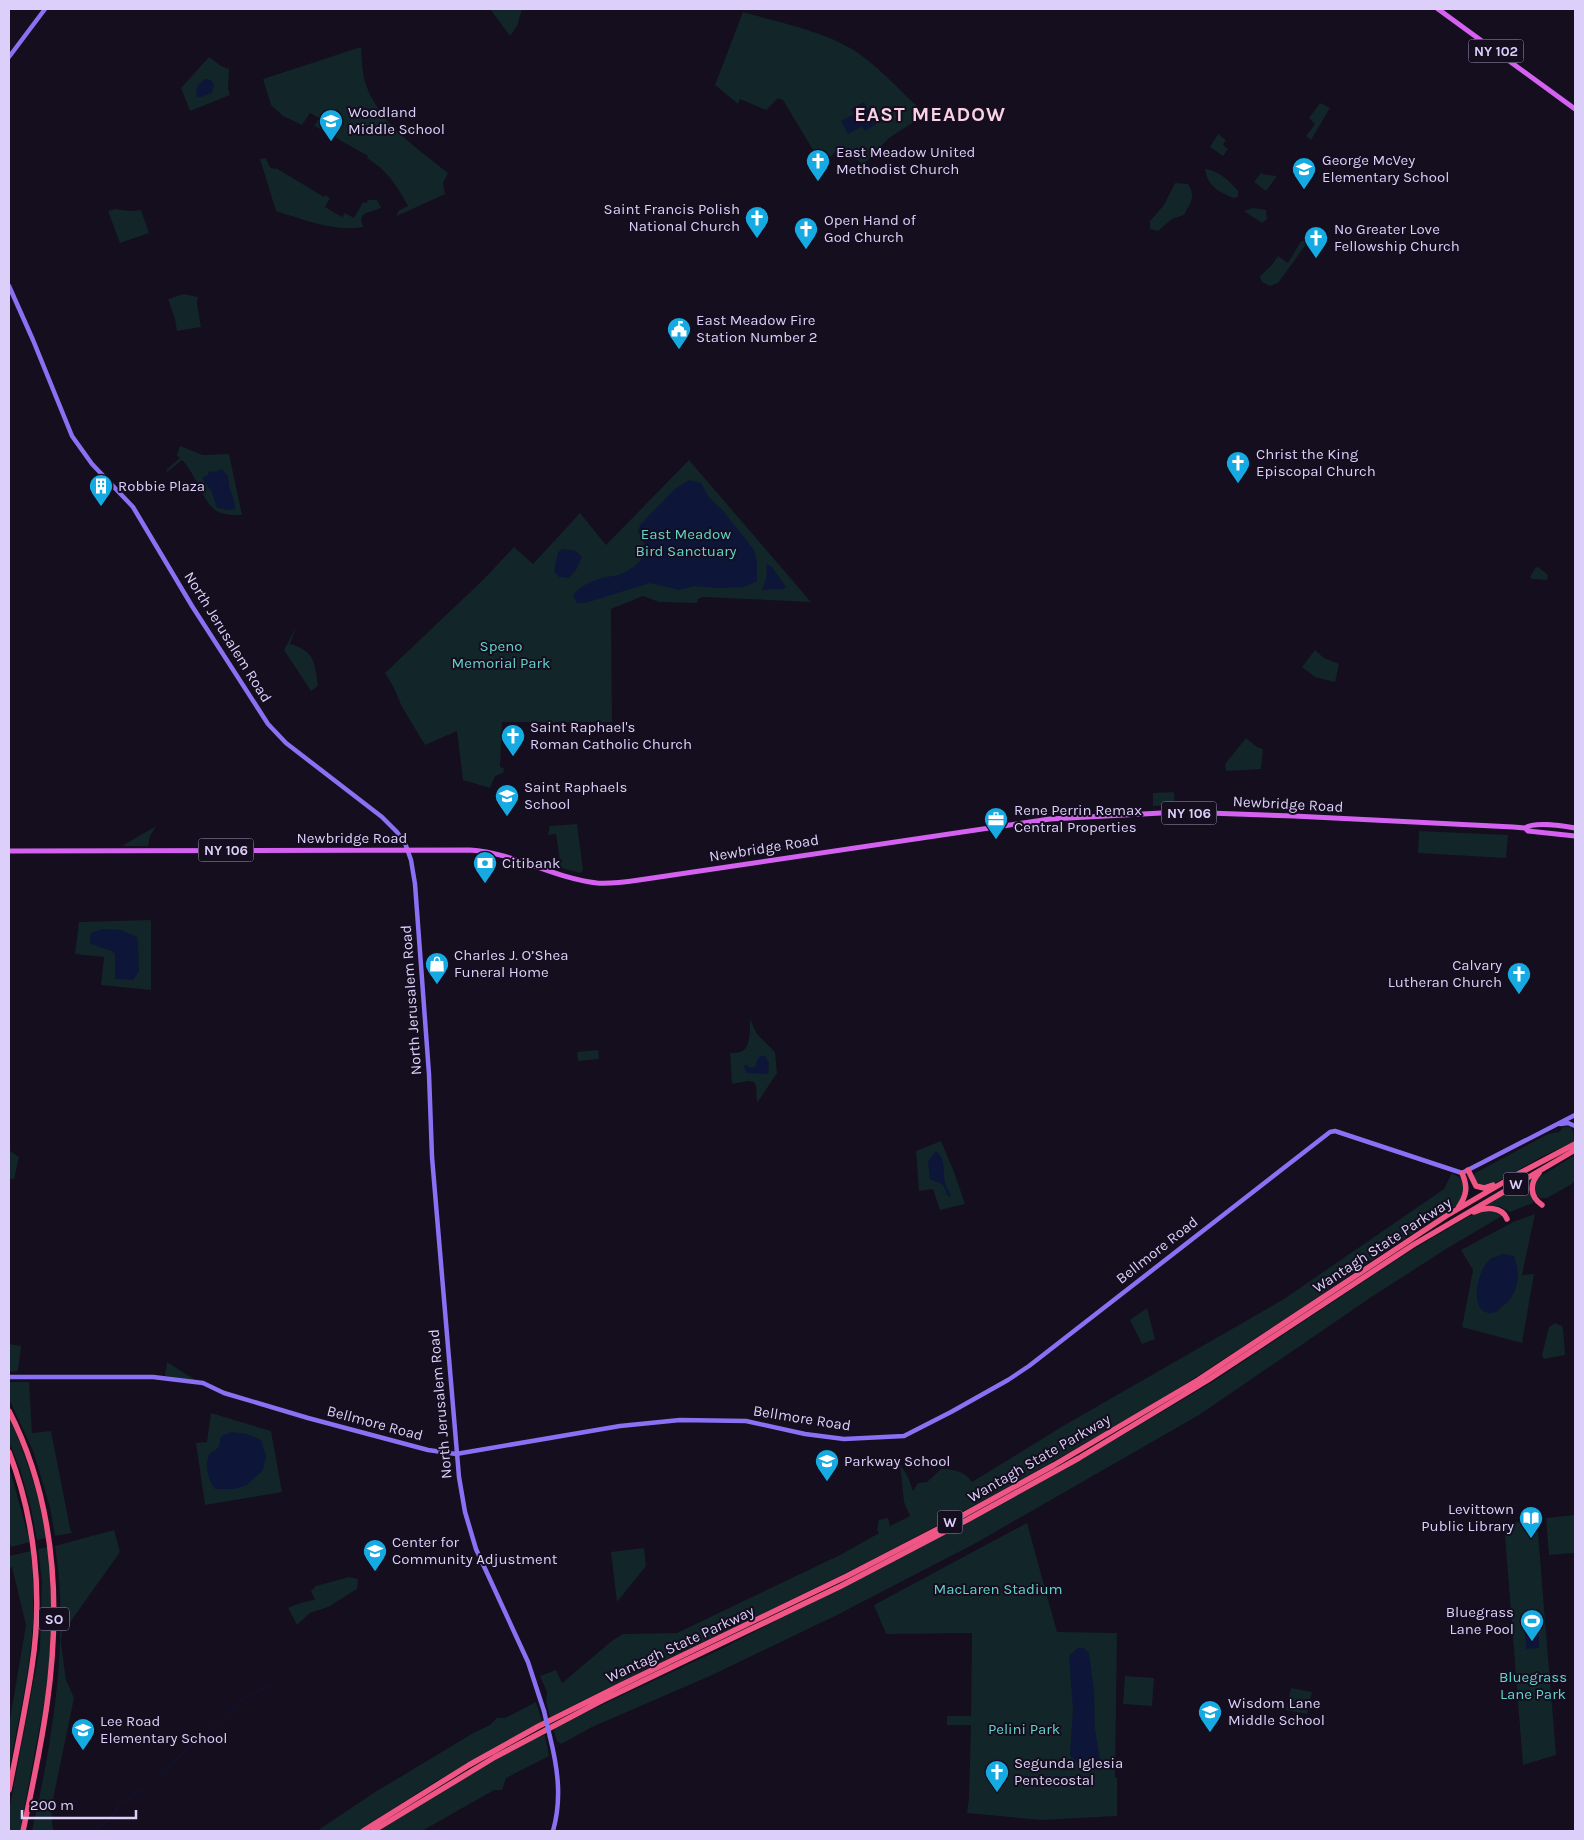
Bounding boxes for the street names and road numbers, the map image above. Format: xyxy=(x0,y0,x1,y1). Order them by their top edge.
road number: NY 102 xyxy=(1468,40,1524,62)
street label: North Jerusalem Road xyxy=(180,568,276,706)
street label: Newbridge Road xyxy=(1232,792,1344,816)
road number: NY 106 xyxy=(1162,801,1216,824)
street label: Newbridge Road xyxy=(297,829,407,847)
street label: Newbridge Road xyxy=(708,830,820,866)
road number: NY 106 xyxy=(198,838,254,862)
street label: North Jerusalem Road xyxy=(397,924,425,1076)
road number: W xyxy=(1504,1172,1528,1196)
street label: Wantagh State Parkway xyxy=(1309,1193,1455,1297)
street label: Bellmore Road xyxy=(1113,1212,1201,1288)
street label: North Jerusalem Road xyxy=(424,1328,456,1480)
street label: Bellmore Road xyxy=(752,1401,852,1435)
street label: Bellmore Road xyxy=(325,1402,425,1444)
street label: Wantagh State Parkway xyxy=(965,1410,1113,1506)
road number: W xyxy=(938,1510,962,1534)
street label: Wantagh State Parkway xyxy=(603,1602,757,1686)
road number: SO xyxy=(39,1608,69,1630)

